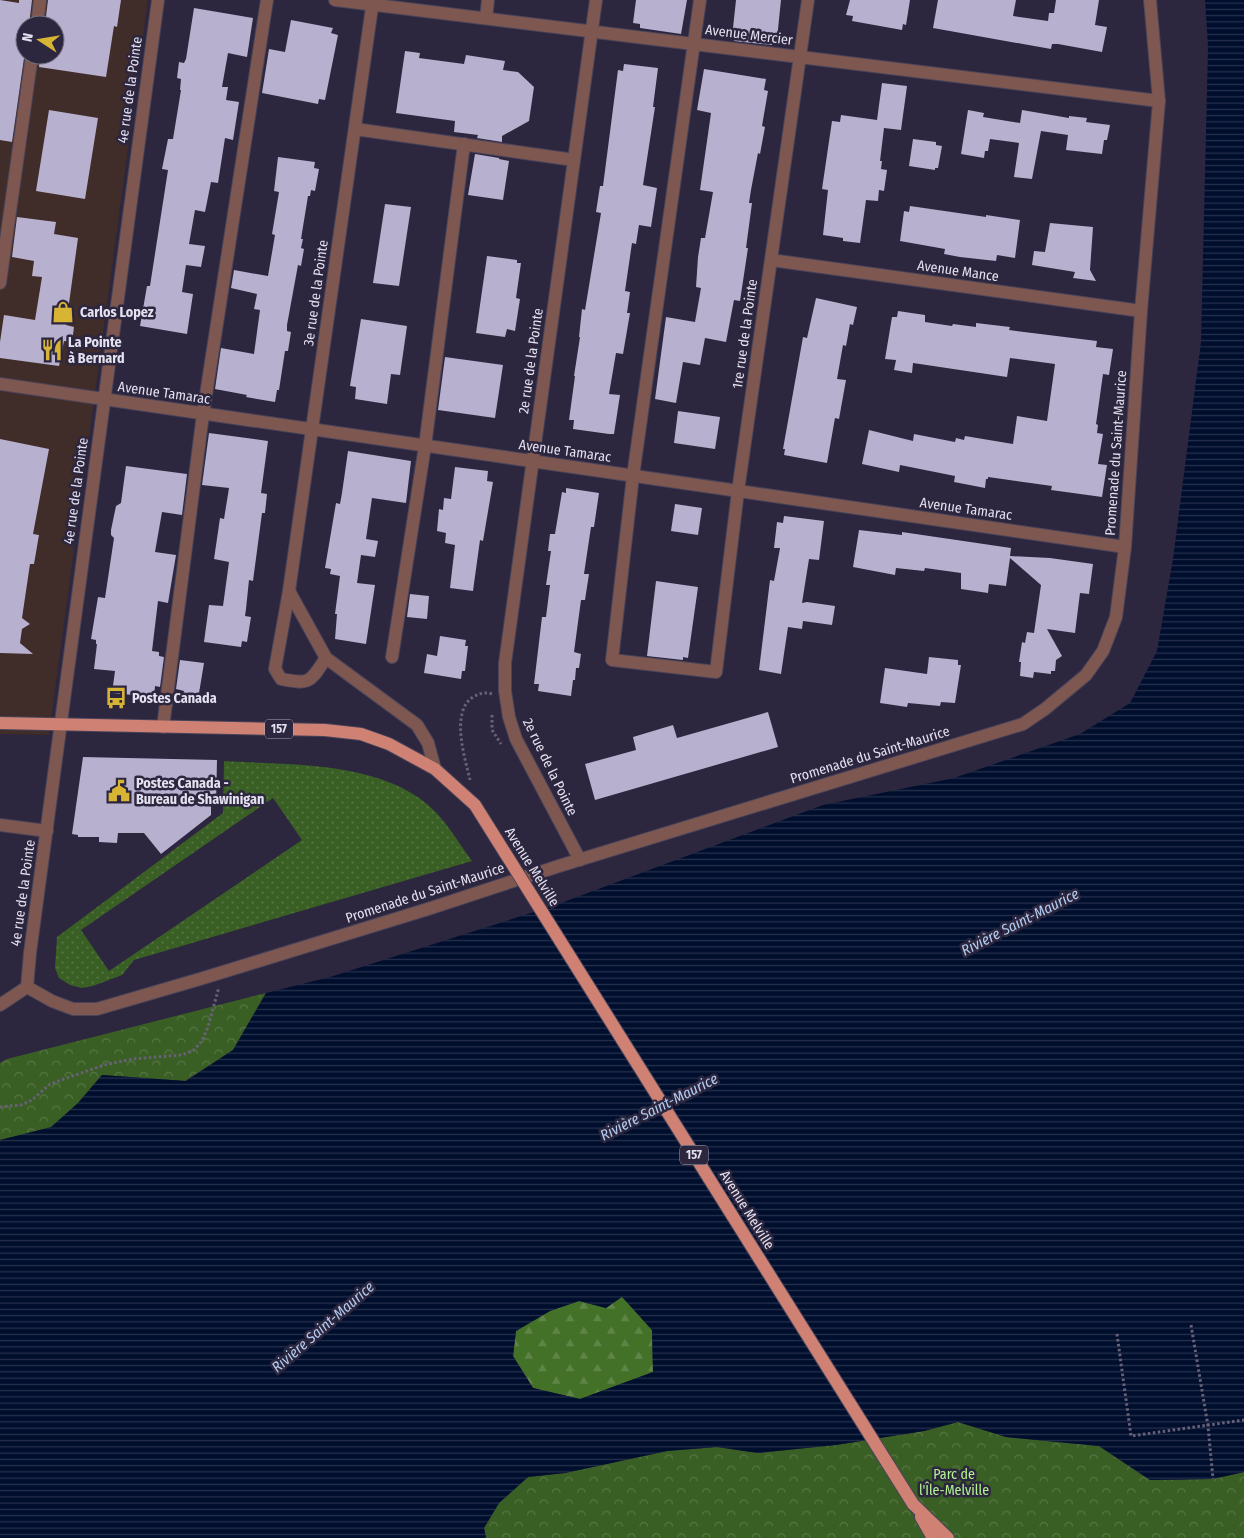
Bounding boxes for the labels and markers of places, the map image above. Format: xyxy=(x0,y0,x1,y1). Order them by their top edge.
shop icon: Carlos Lopez xyxy=(50,299,76,325)
place label: Carlos Lopez xyxy=(80,304,154,321)
place label: La Pointe à Bernard xyxy=(68,334,125,367)
restaurant icon: La Pointe à Bernard xyxy=(39,337,65,363)
bus stop icon: Postes Canada xyxy=(103,685,129,711)
place label: Postes Canada xyxy=(132,690,217,707)
place label: Postes Canada - Bureau de Shawinigan xyxy=(136,775,264,808)
public building icon: Postes Canada - Bureau de Shawinigan xyxy=(106,778,132,804)

